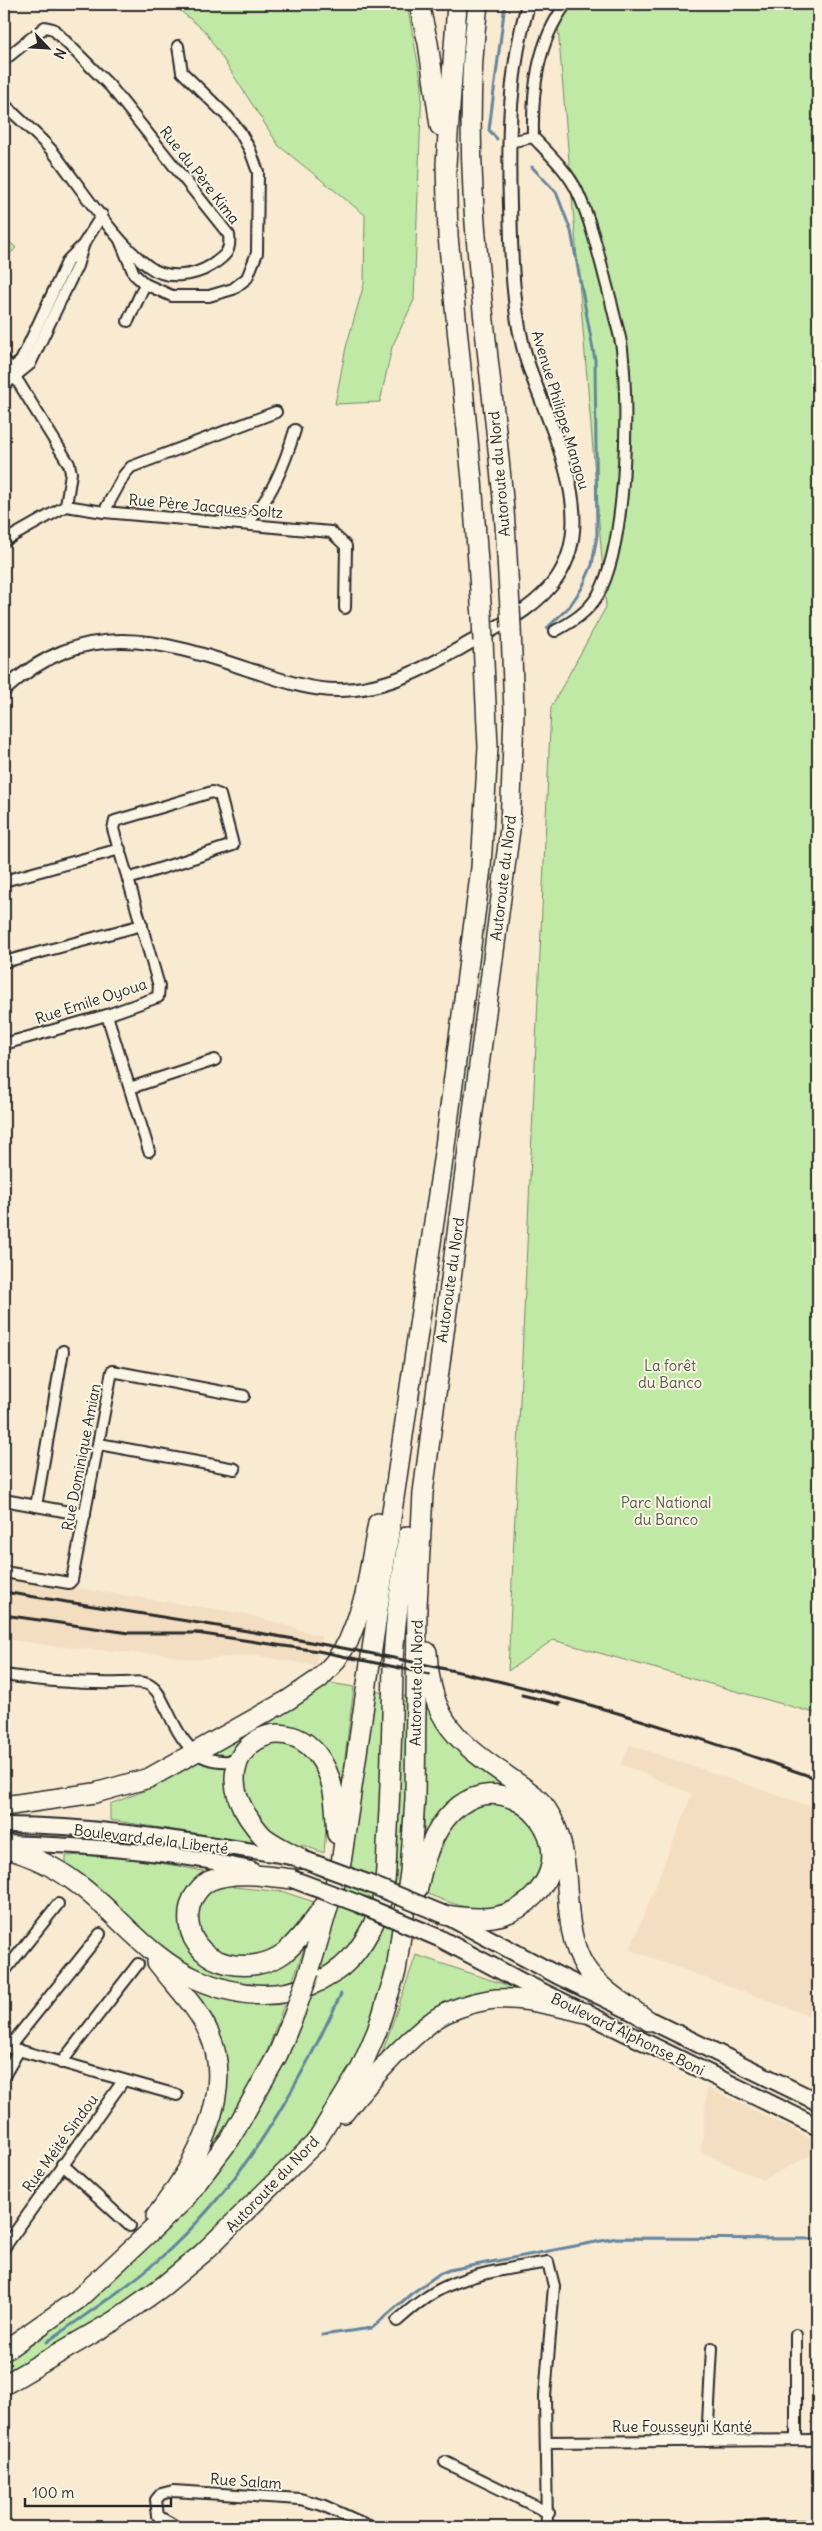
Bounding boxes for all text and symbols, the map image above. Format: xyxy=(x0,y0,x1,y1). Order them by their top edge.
north arrow xyxy=(22,22,72,72)
text: N xyxy=(50,45,70,62)
street label: Rue du Père Kima xyxy=(156,122,244,228)
street label: Avenue Philippe Mangou xyxy=(528,328,594,492)
street label: Autoroute du Nord xyxy=(484,410,514,538)
street label: Rue Père Jacques Soltz xyxy=(128,490,284,522)
street label: Autoroute du Nord xyxy=(486,814,520,942)
street label: Rue Emile Oyoua xyxy=(33,974,149,1028)
street label: Autoroute du Nord xyxy=(432,1216,468,1344)
park label: La forêt du Banco xyxy=(638,1356,702,1392)
street label: Rue Dominique Amian xyxy=(57,1382,105,1532)
park label: Parc National du Banco xyxy=(621,1493,711,1529)
street label: Autoroute du Nord xyxy=(405,1620,427,1746)
street label: Boulevard de la Liberté xyxy=(73,1820,229,1858)
street label: Boulevard Alphonse Boni xyxy=(548,1988,708,2080)
street label: Rue Méité Sindou xyxy=(18,2090,102,2196)
street label: Autoroute du Nord xyxy=(221,2132,323,2236)
street label: Rue Fousseyni Kanté xyxy=(612,2417,752,2436)
street label: Rue Salam xyxy=(210,2469,282,2493)
scale bar xyxy=(25,2476,171,2508)
text: 100 m xyxy=(32,2483,74,2502)

